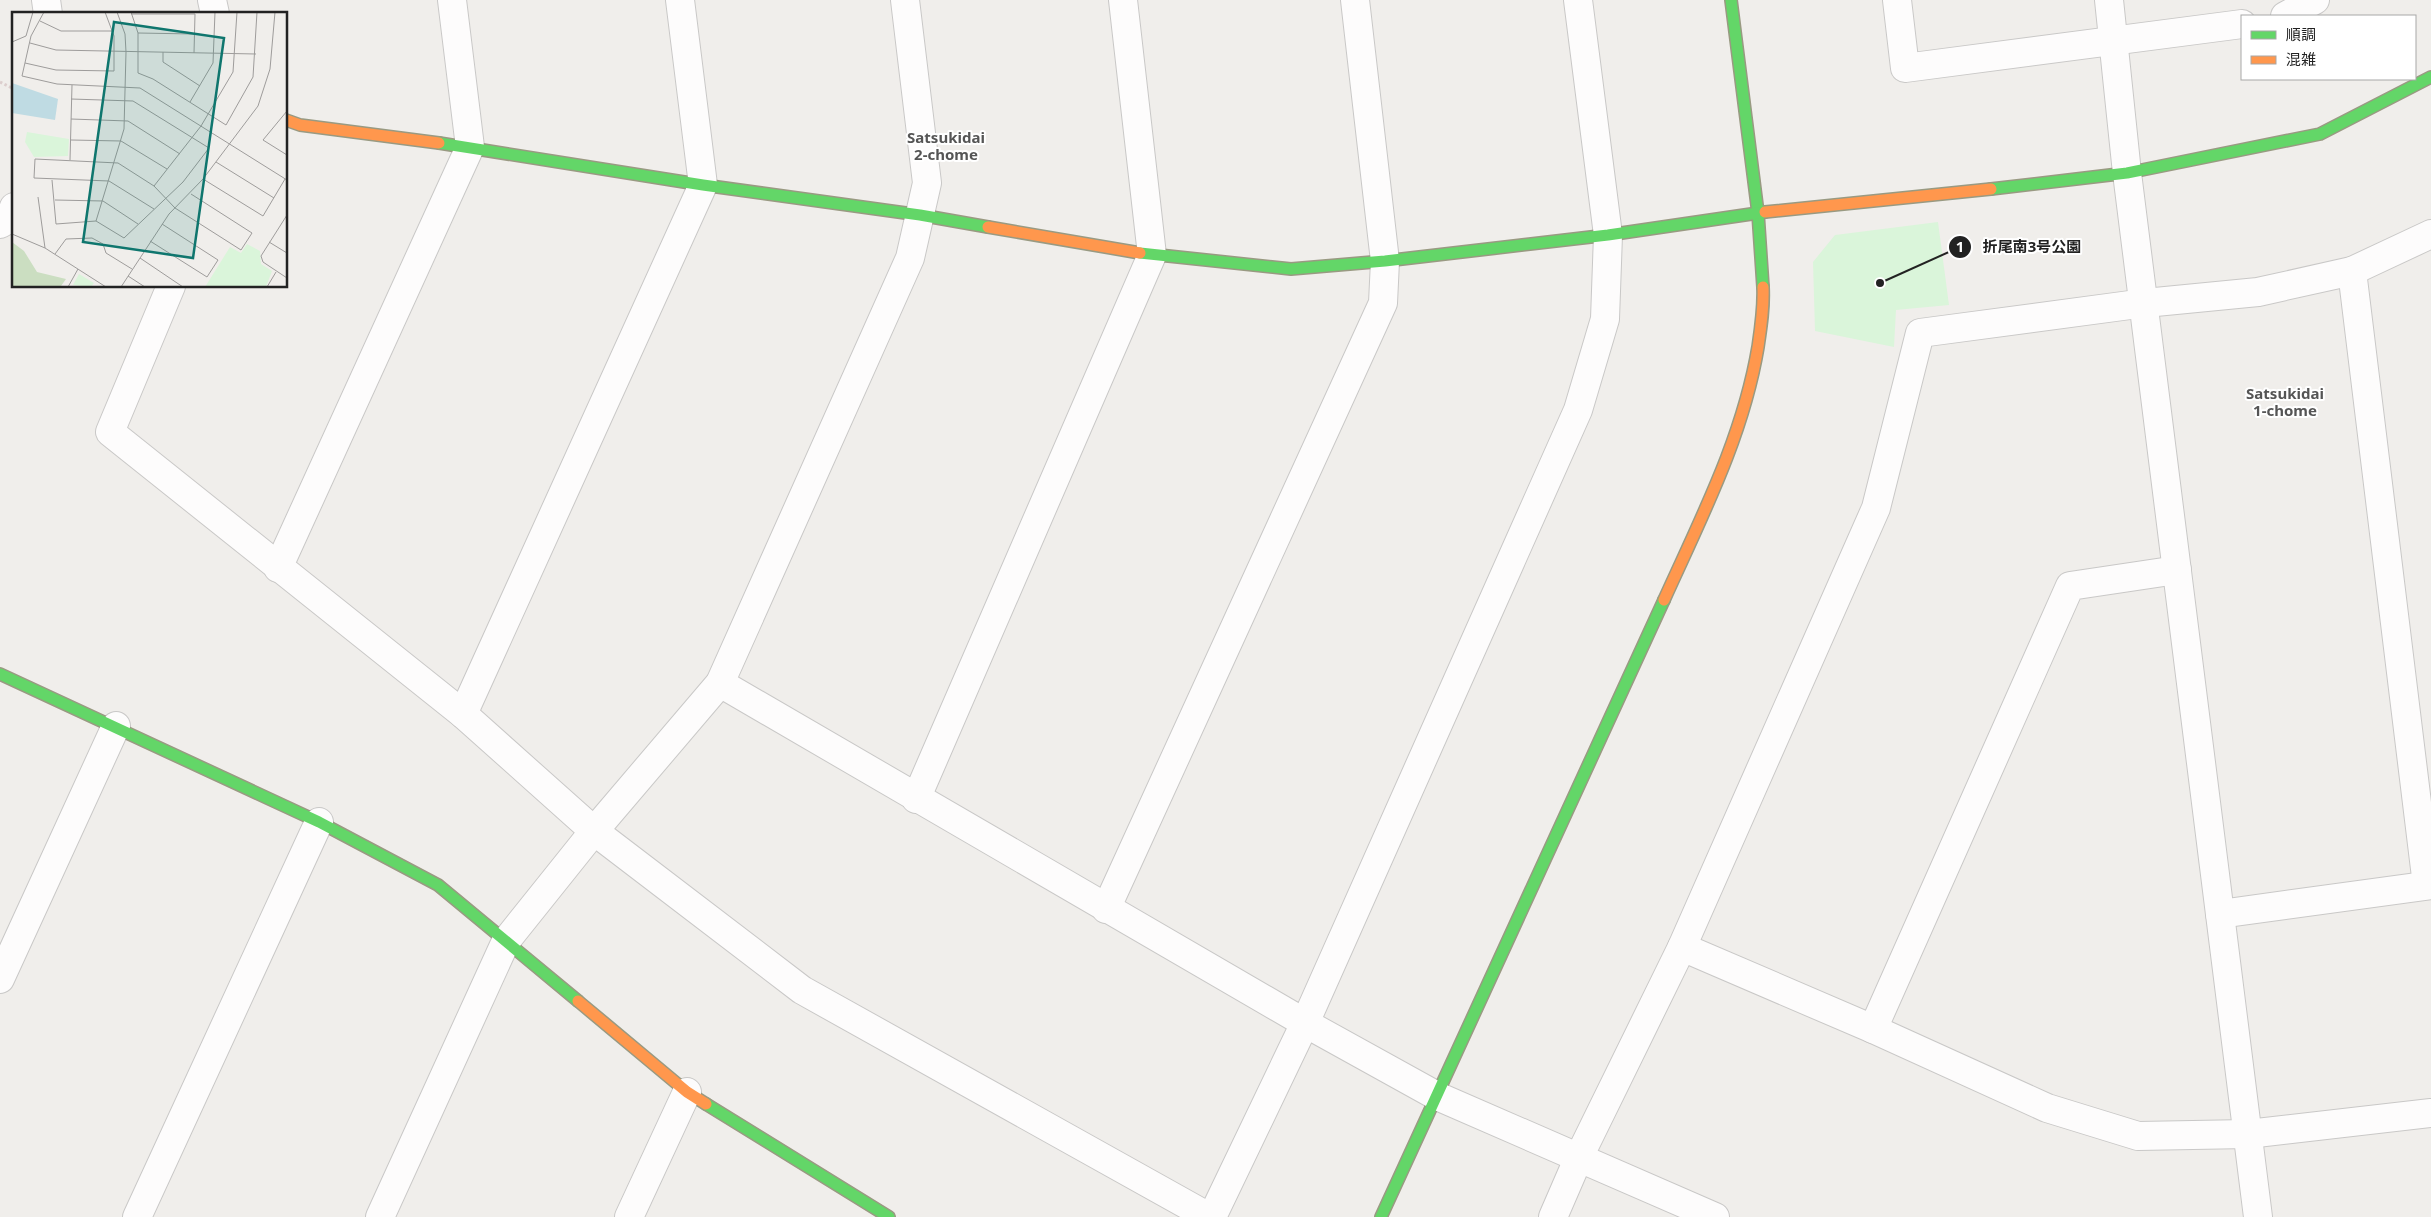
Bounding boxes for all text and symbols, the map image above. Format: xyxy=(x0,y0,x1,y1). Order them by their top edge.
inset map xyxy=(12,12,288,288)
legend xyxy=(2241,15,2416,80)
text: 順調 xyxy=(2286,24,2316,44)
text: 混雑 xyxy=(2286,49,2316,69)
district label: Satsukidai 2-chome xyxy=(907,127,985,164)
callout: 折尾南3号公園 xyxy=(1948,232,2091,262)
text: 1 xyxy=(1956,236,1964,256)
text: 折尾南3号公園 xyxy=(1983,236,2081,256)
district label: Satsukidai 1-chome xyxy=(2246,383,2324,420)

